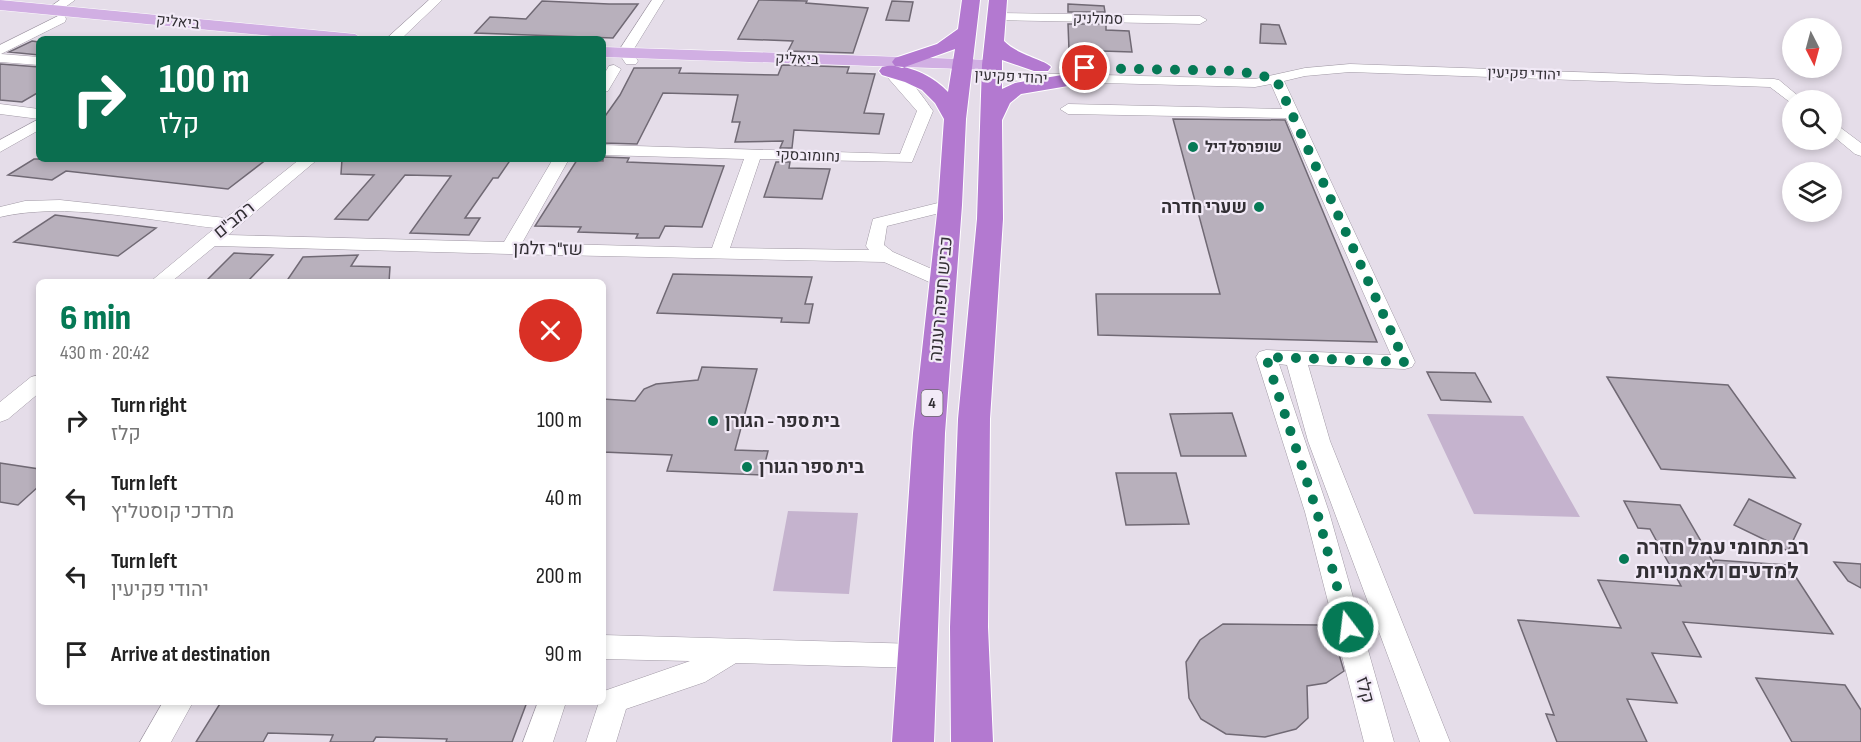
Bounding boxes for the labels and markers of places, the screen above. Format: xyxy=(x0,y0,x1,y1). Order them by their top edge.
pin xyxy=(1059,42,1110,93)
place label: שופרסל דיל xyxy=(1205,138,1282,157)
marker: שופרסל דיל xyxy=(1186,140,1200,154)
place label: שערי חדרה xyxy=(1161,197,1247,218)
marker: שערי חדרה xyxy=(1252,200,1266,214)
place label: בית ספר - הגורן xyxy=(725,411,840,432)
marker: בית ספר - הגורן xyxy=(706,414,720,428)
place label: בית ספר הגורן xyxy=(759,457,864,478)
marker: בית ספר הגורן xyxy=(740,460,754,474)
place label: רב תחומי עמל חדרה למדעים ולאמנויות xyxy=(1636,535,1809,584)
marker: רב תחומי עמל חדרה למדעים ולאמנויות xyxy=(1617,552,1631,566)

